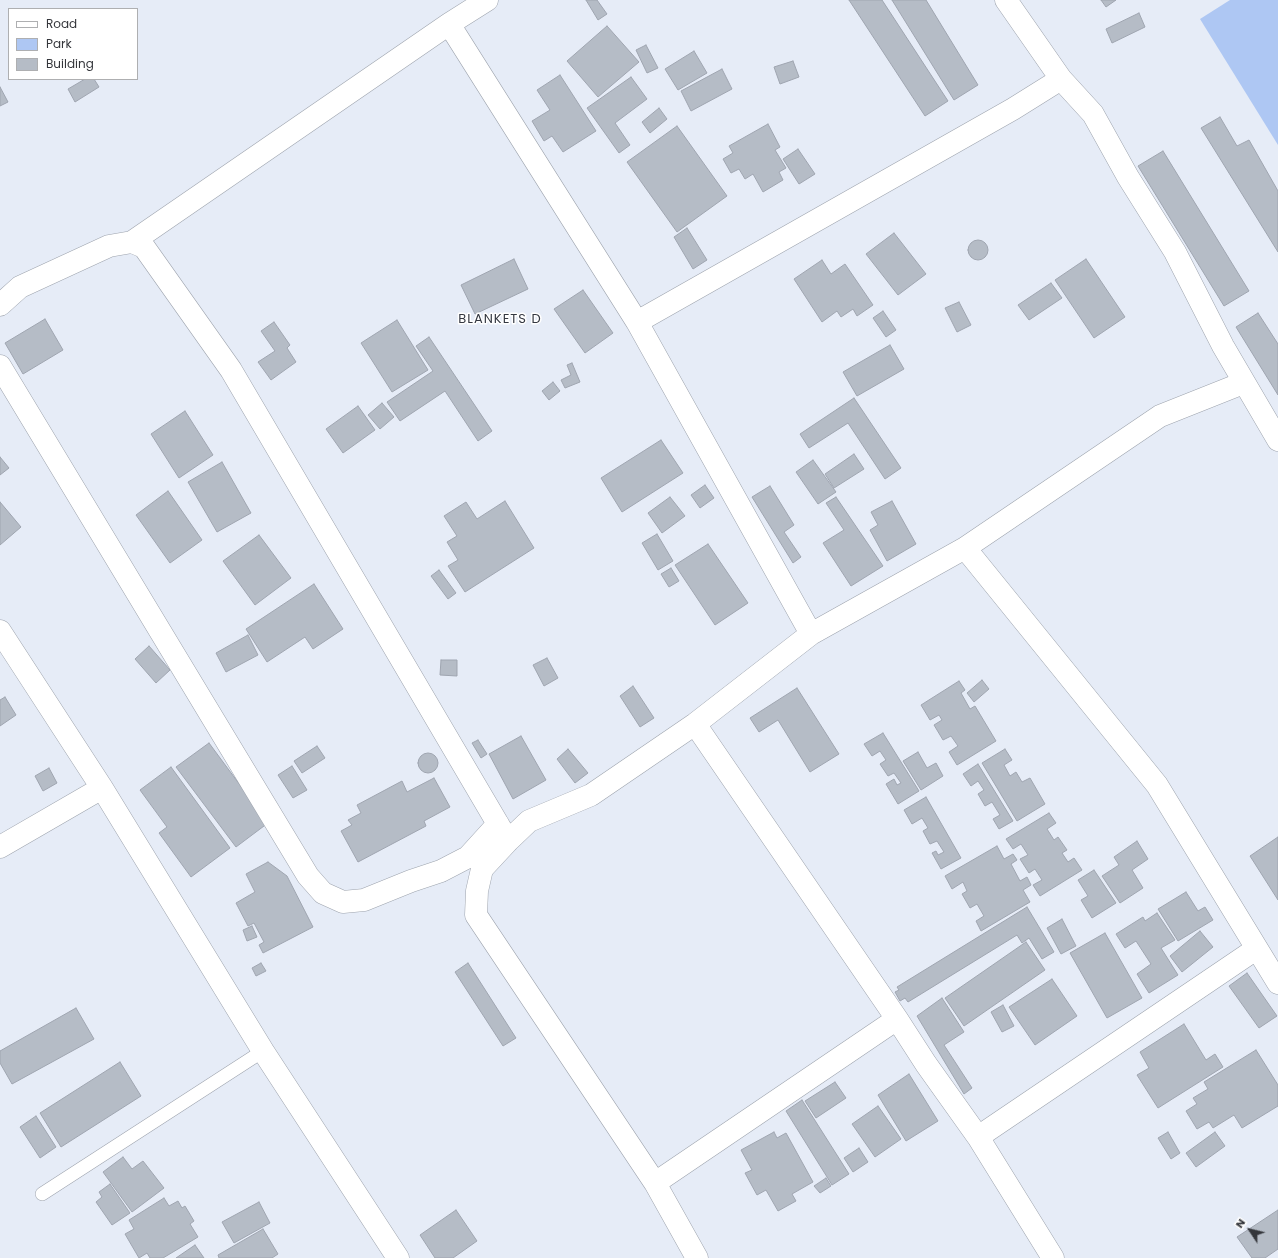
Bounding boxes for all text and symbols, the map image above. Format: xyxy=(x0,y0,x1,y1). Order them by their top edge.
legend xyxy=(8,8,138,80)
text: Road xyxy=(46,15,77,32)
text: Park xyxy=(46,35,72,52)
text: Building xyxy=(46,55,94,72)
district label: BLANKETS D xyxy=(458,312,542,328)
north arrow xyxy=(1230,1210,1270,1250)
text: N xyxy=(1231,1215,1249,1231)

